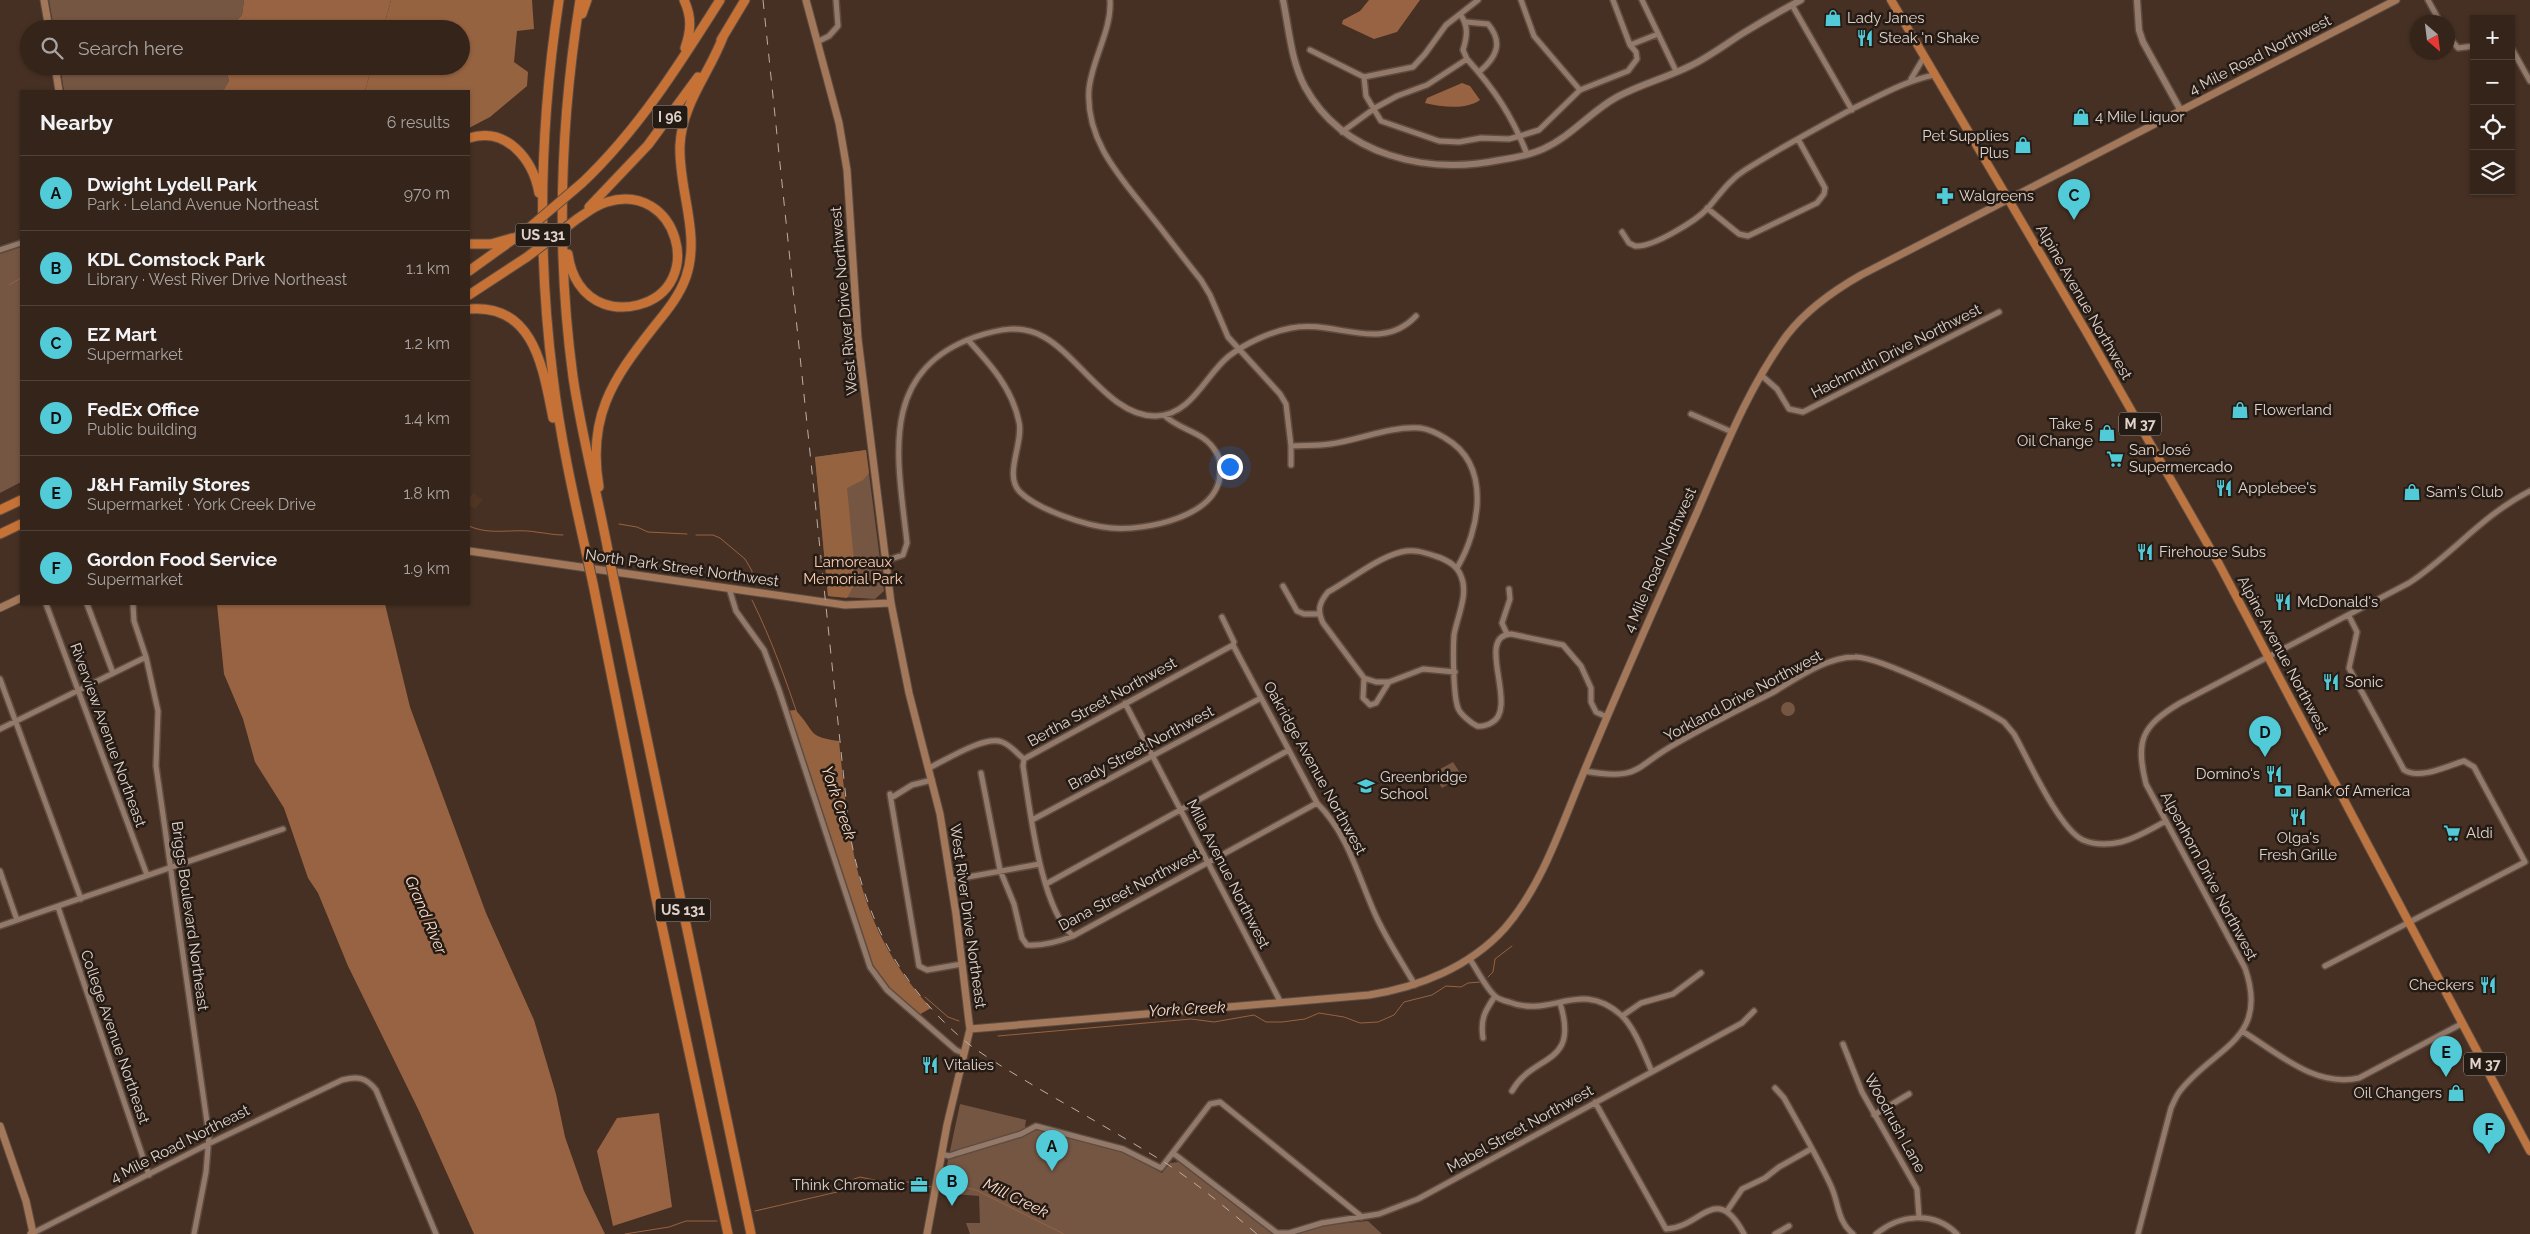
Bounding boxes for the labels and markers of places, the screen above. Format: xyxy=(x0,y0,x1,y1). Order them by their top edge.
shop icon: Lady Janes xyxy=(1823,8,1843,28)
place label: Lady Janes xyxy=(1847,9,1924,27)
restaurant icon: Steak 'n Shake xyxy=(1855,28,1875,48)
place label: Steak 'n Shake xyxy=(1879,29,1979,47)
shop icon: 4 Mile Liquor xyxy=(2071,107,2091,127)
place label: 4 Mile Liquor xyxy=(2095,108,2185,126)
place label: Pet Supplies Plus xyxy=(1922,127,2009,162)
shop icon: Pet Supplies Plus xyxy=(2013,135,2033,155)
pin: C xyxy=(2058,179,2090,220)
pharmacy icon: Walgreens xyxy=(1935,186,1955,206)
place label: Walgreens xyxy=(1959,187,2034,205)
shop icon: Flowerland xyxy=(2230,400,2250,420)
place label: Flowerland xyxy=(2254,401,2332,419)
place label: Take 5 Oil Change xyxy=(2017,415,2093,450)
shop icon: Take 5 Oil Change xyxy=(2097,423,2117,443)
place label: San José Supermercado xyxy=(2129,441,2233,476)
supermarket icon: San José Supermercado xyxy=(2105,449,2125,469)
restaurant icon: Applebee's xyxy=(2214,478,2234,498)
place label: Applebee's xyxy=(2238,479,2316,497)
shop icon: Sam's Club xyxy=(2402,482,2422,502)
place label: Sam's Club xyxy=(2426,483,2503,501)
restaurant icon: Firehouse Subs xyxy=(2135,542,2155,562)
place label: Firehouse Subs xyxy=(2159,543,2266,561)
restaurant icon: McDonald's xyxy=(2273,592,2293,612)
place label: McDonald's xyxy=(2297,593,2378,611)
restaurant icon: Sonic xyxy=(2321,672,2341,692)
place label: Sonic xyxy=(2345,673,2383,691)
pin: D xyxy=(2249,716,2281,757)
restaurant icon: Domino's xyxy=(2264,764,2284,784)
place label: Domino's xyxy=(2196,765,2260,783)
place label: Greenbridge School xyxy=(1380,768,1468,803)
school or university icon: Greenbridge School xyxy=(1356,776,1376,796)
bank icon: Bank of America xyxy=(2273,781,2293,801)
place label: Bank of America xyxy=(2297,782,2410,800)
restaurant icon: Olga's Fresh Grille xyxy=(2288,807,2308,827)
supermarket icon: Aldi xyxy=(2442,823,2462,843)
place label: Aldi xyxy=(2466,824,2493,842)
place label: Olga's Fresh Grille xyxy=(2259,829,2337,864)
restaurant icon: Checkers xyxy=(2478,975,2498,995)
place label: Checkers xyxy=(2409,976,2474,994)
pin: E xyxy=(2430,1036,2462,1077)
restaurant icon: Vitalies xyxy=(920,1055,940,1075)
place label: Vitalies xyxy=(944,1056,994,1074)
shop icon: Oil Changers xyxy=(2446,1083,2466,1103)
place label: Oil Changers xyxy=(2353,1084,2442,1102)
pin: F xyxy=(2473,1113,2505,1154)
pin: A xyxy=(1036,1130,1068,1171)
pin: B xyxy=(936,1165,968,1206)
office icon: Think Chromatic xyxy=(909,1175,929,1195)
place label: Think Chromatic xyxy=(792,1176,905,1194)

